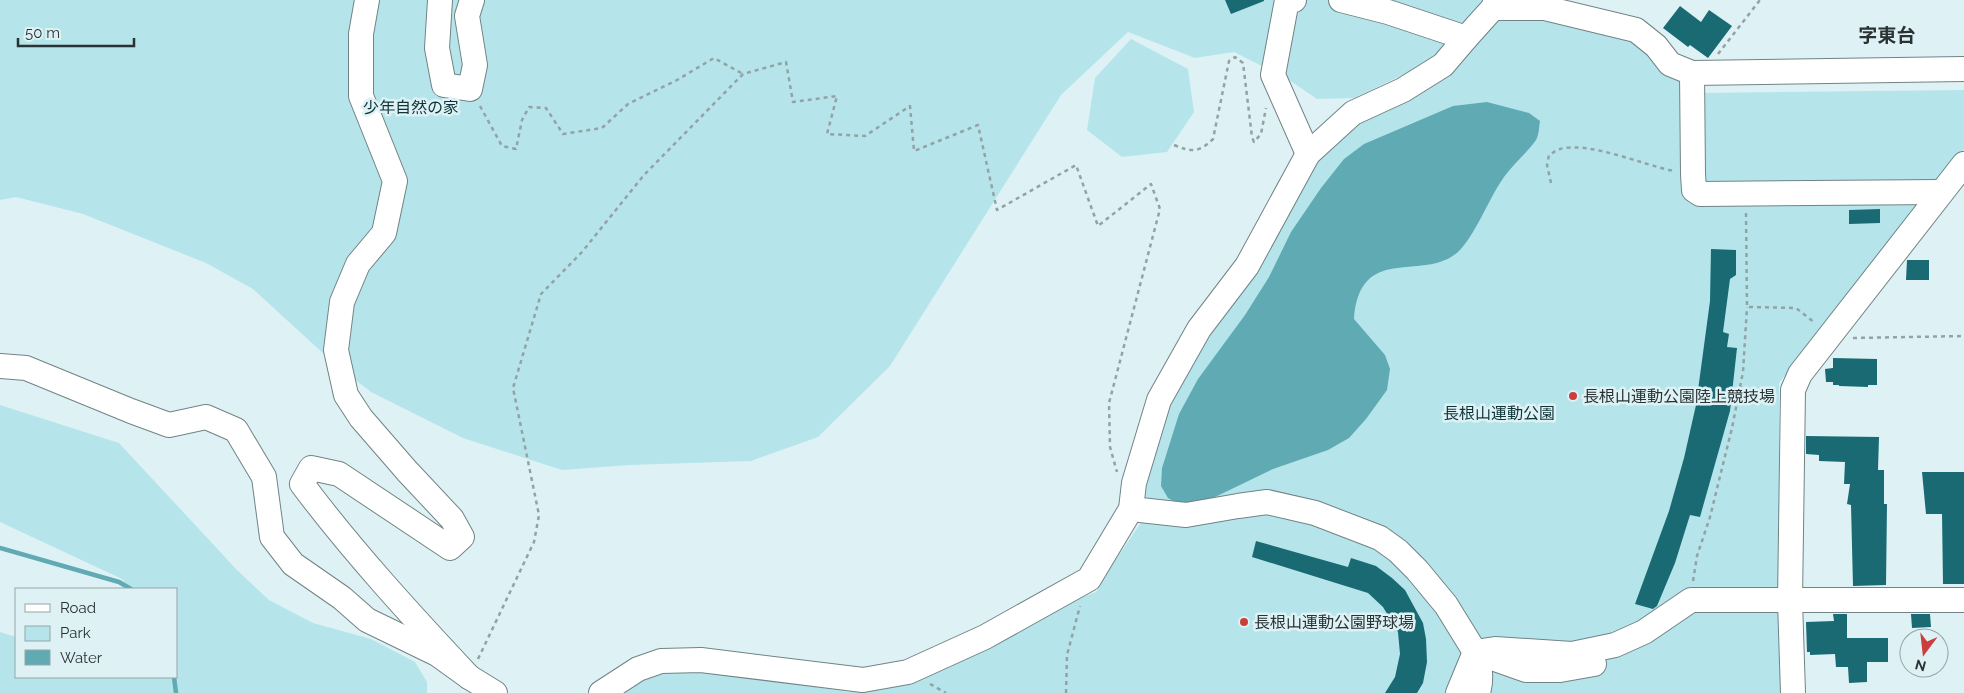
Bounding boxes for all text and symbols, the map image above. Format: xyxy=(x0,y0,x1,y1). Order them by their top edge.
scale bar xyxy=(18,15,134,47)
text: 50 m xyxy=(25,24,60,42)
district label: 字東台 xyxy=(1858,24,1916,46)
park label: 少年自然の家 xyxy=(363,98,459,117)
place label: 長根山運動公園陸上競技場 xyxy=(1583,387,1775,406)
marker: 長根山運動公園陸上競技場 xyxy=(1567,390,1579,402)
park label: 長根山運動公園 xyxy=(1443,404,1555,423)
legend xyxy=(15,588,178,678)
text: Road xyxy=(60,599,96,617)
place label: 長根山運動公園野球場 xyxy=(1254,613,1414,632)
marker: 長根山運動公園野球場 xyxy=(1238,616,1250,628)
text: Park xyxy=(60,624,91,642)
north arrow xyxy=(1899,628,1949,678)
text: Water xyxy=(60,649,103,667)
text: N xyxy=(1913,656,1928,675)

